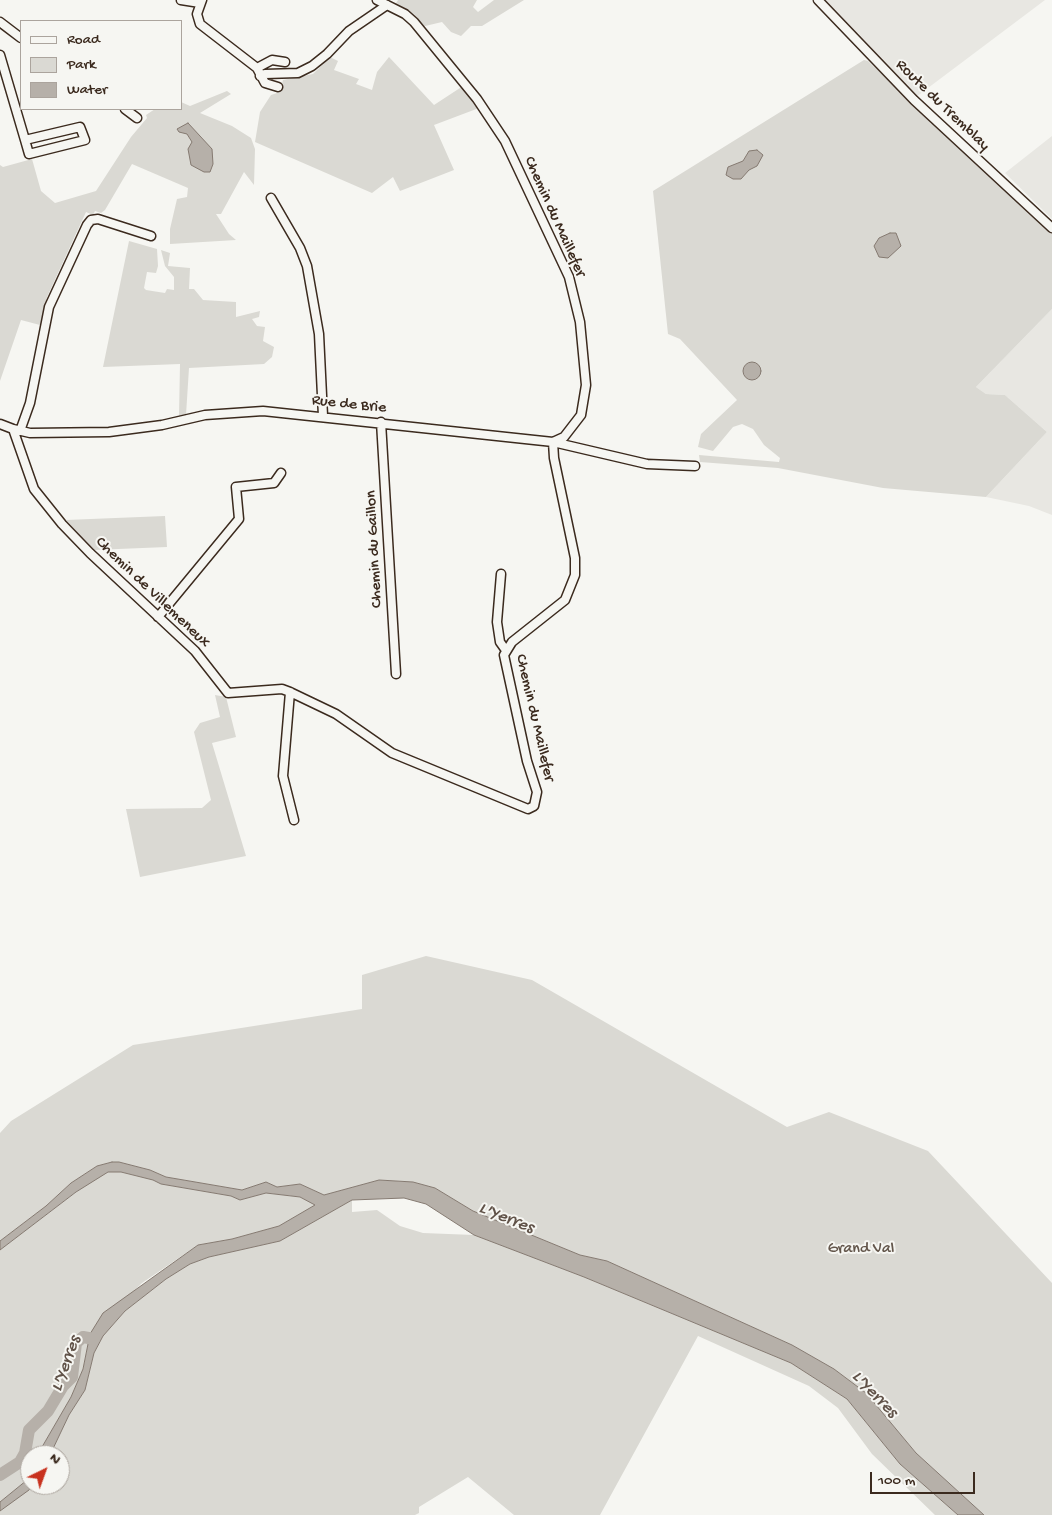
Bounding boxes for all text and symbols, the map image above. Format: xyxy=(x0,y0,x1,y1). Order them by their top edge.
legend xyxy=(20,20,182,110)
text: Road xyxy=(67,31,100,49)
text: Park xyxy=(67,56,96,74)
street label: Route du Tremblay xyxy=(891,56,993,156)
text: Water xyxy=(67,81,107,99)
street label: Chemin du Maillefer xyxy=(519,154,589,280)
street label: Rue de Brie xyxy=(311,392,387,418)
street label: Chemin du Gaillon xyxy=(362,490,388,608)
street label: Chemin de Villemeneux xyxy=(91,533,213,653)
street label: Chemin du Maillefer xyxy=(510,653,558,783)
water label: L'Yerres xyxy=(475,1198,537,1240)
park label: Grand Val xyxy=(828,1240,894,1260)
water label: L'Yerres xyxy=(47,1333,87,1395)
water label: L'Yerres xyxy=(846,1367,902,1423)
north arrow xyxy=(20,1445,70,1495)
text: N xyxy=(46,1450,64,1469)
scale bar xyxy=(872,1462,977,1494)
text: 100 m xyxy=(878,1472,915,1490)

